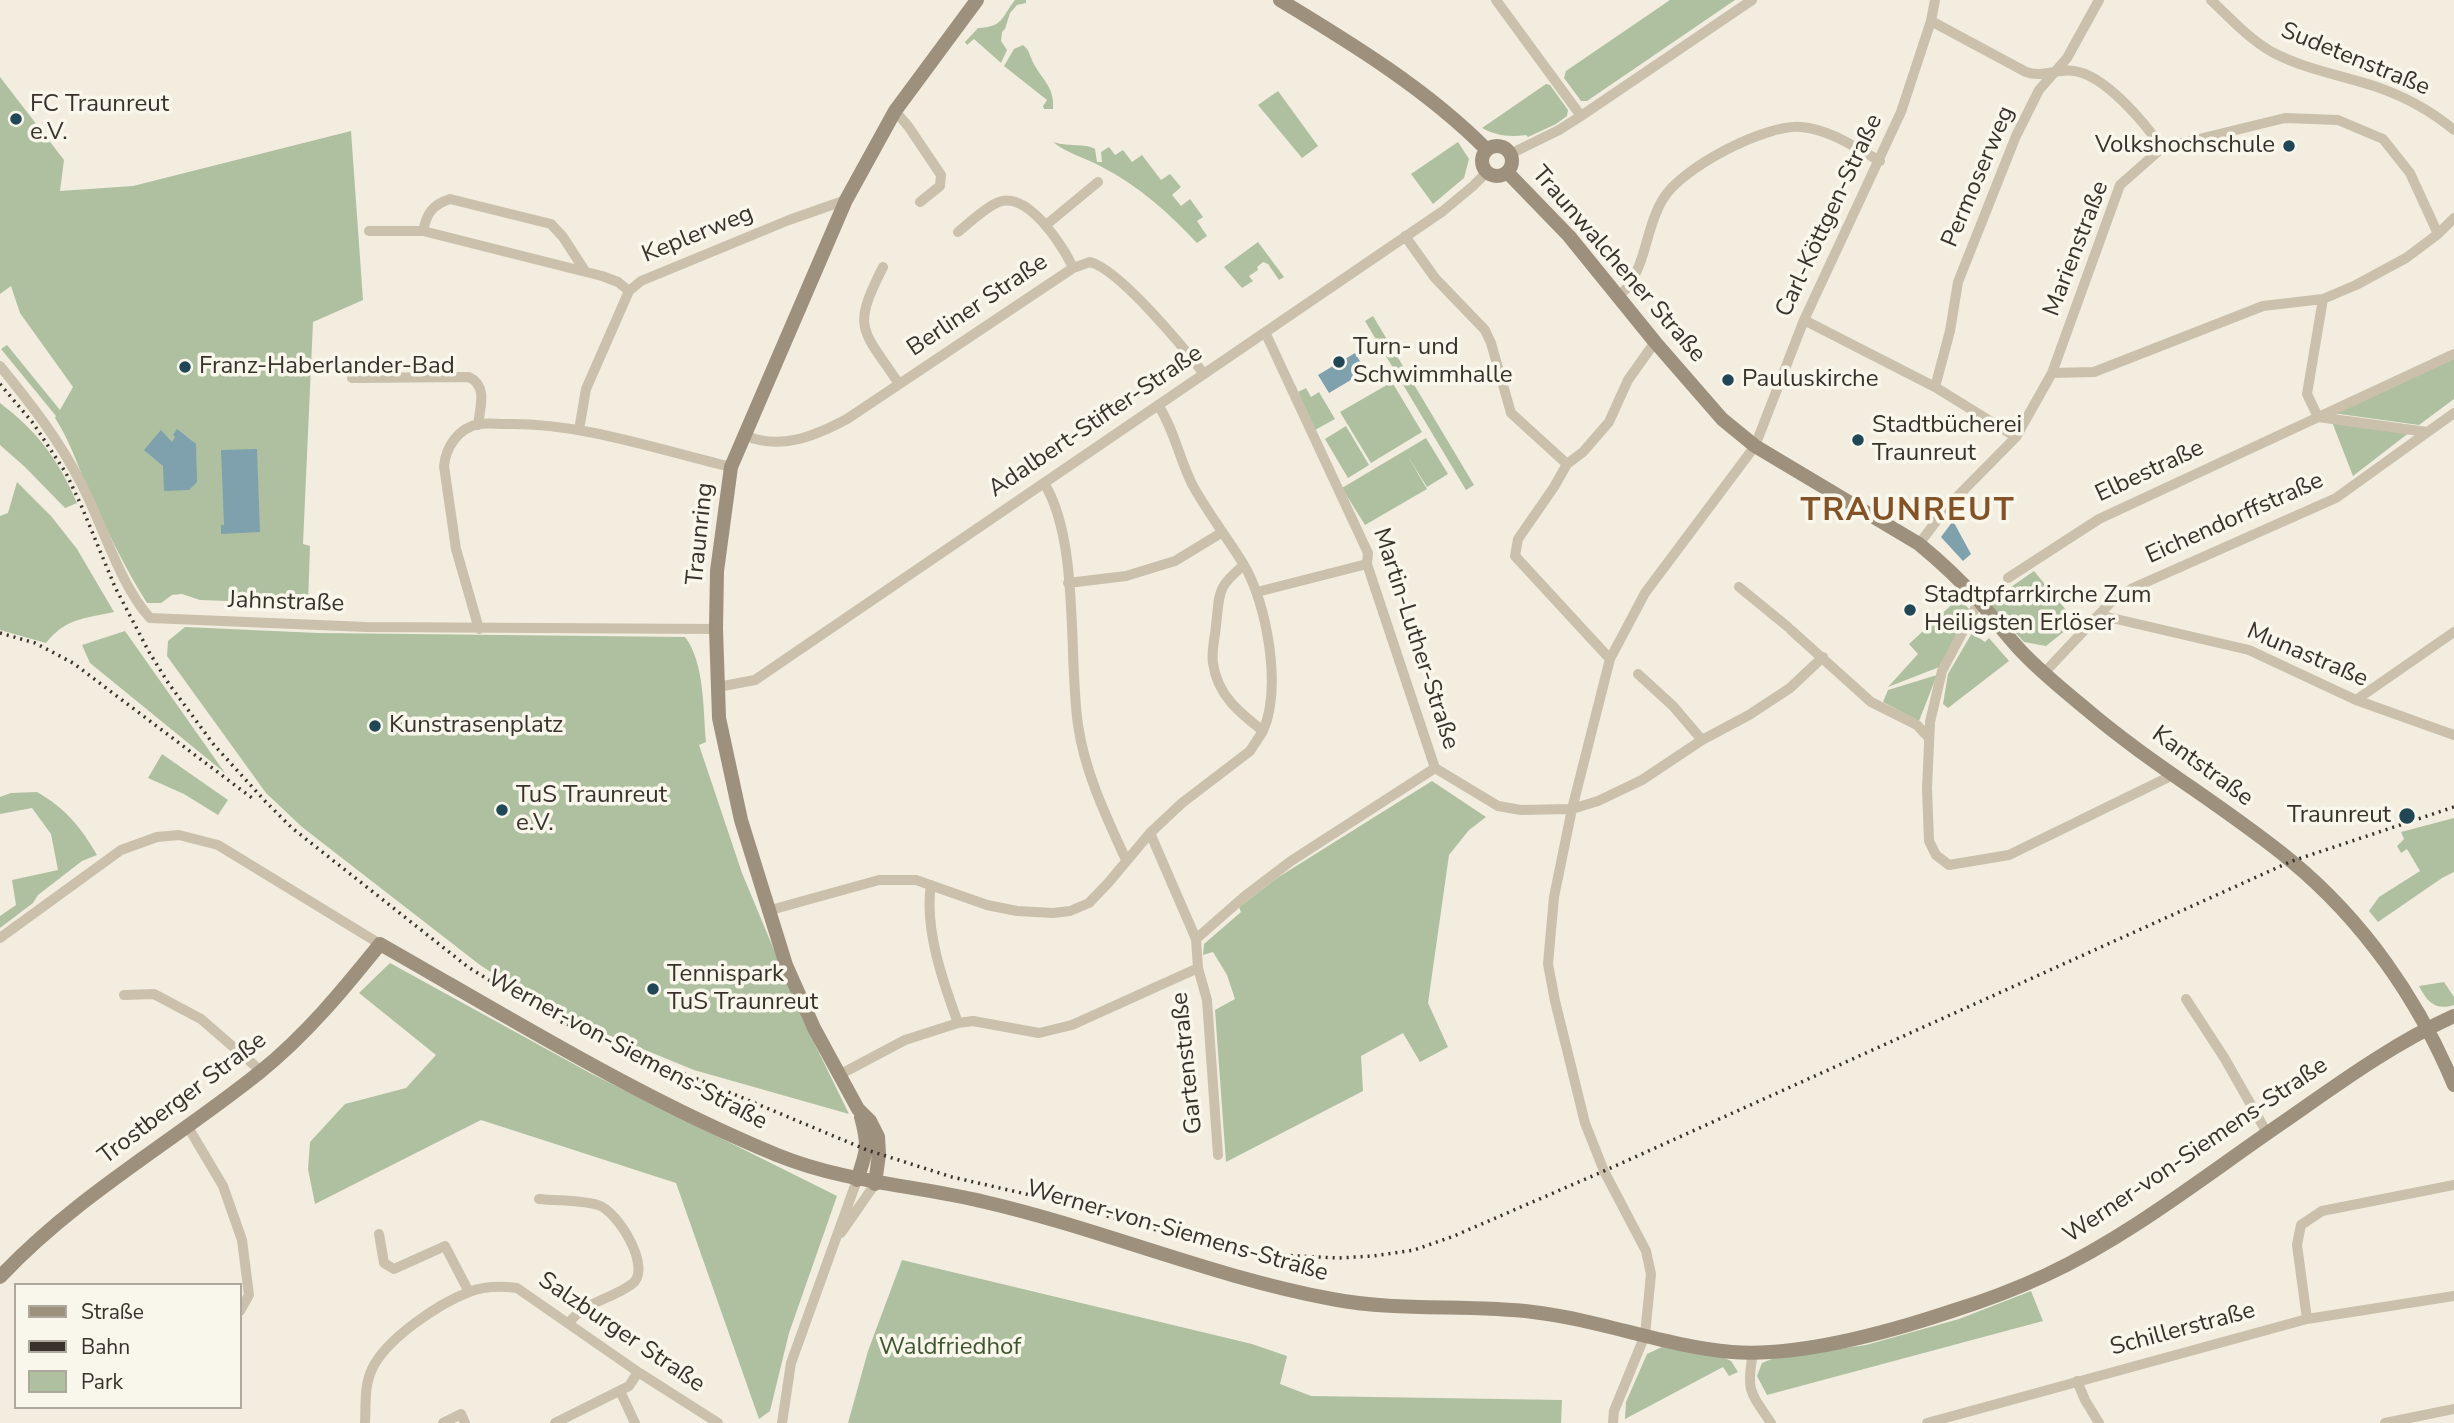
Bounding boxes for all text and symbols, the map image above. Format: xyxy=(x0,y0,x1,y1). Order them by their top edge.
street label: Sudetenstraße xyxy=(2276,17,2434,103)
place label: FC Traunreut e.V. xyxy=(30,91,169,147)
street label: Permoserweg xyxy=(1936,102,2022,252)
street label: Carl-Köttgen-Straße xyxy=(1770,110,1890,322)
marker: FC Traunreut e.V. xyxy=(8,111,24,127)
place label: Volkshochschule xyxy=(2095,132,2275,160)
marker: Volkshochschule xyxy=(2281,138,2297,154)
street label: Traunwalchener Straße xyxy=(1525,161,1711,369)
street label: Marienstraße xyxy=(2038,177,2116,321)
street label: Keplerweg xyxy=(638,200,758,270)
street label: Berliner Straße xyxy=(902,248,1054,364)
place label: Turn- und Schwimmhalle xyxy=(1353,334,1512,390)
street label: Adalbert-Stifter-Straße xyxy=(984,340,1208,504)
place label: Franz-Haberlander-Bad xyxy=(199,353,455,381)
marker: Turn- und Schwimmhalle xyxy=(1331,354,1347,370)
marker: Franz-Haberlander-Bad xyxy=(177,359,193,375)
place label: Pauluskirche xyxy=(1742,366,1878,394)
marker: Pauluskirche xyxy=(1720,372,1736,388)
place label: Stadtbücherei Traunreut xyxy=(1872,412,2022,468)
marker: Stadtbücherei Traunreut xyxy=(1850,432,1866,448)
street label: Elbestraße xyxy=(2091,434,2209,510)
street label: Eichendorffstraße xyxy=(2142,467,2328,571)
street label: Traunring xyxy=(681,481,721,587)
district label: TRAUNREUT xyxy=(1802,493,2014,531)
street label: Martin-Luther-Straße xyxy=(1366,525,1464,753)
place label: Stadtpfarrkirche Zum Heiligsten Erlöser xyxy=(1924,582,2151,638)
street label: Jahnstraße xyxy=(227,587,345,619)
marker: Stadtpfarrkirche Zum Heiligsten Erlöser xyxy=(1902,602,1918,618)
street label: Munastraße xyxy=(2242,618,2372,694)
place label: Kunstrasenplatz xyxy=(389,712,563,740)
marker: Kunstrasenplatz xyxy=(367,718,383,734)
street label: Kantstraße xyxy=(2146,721,2258,813)
place label: TuS Traunreut e.V. xyxy=(516,782,667,838)
marker: TuS Traunreut e.V. xyxy=(494,802,510,818)
place label: Traunreut xyxy=(2287,802,2391,830)
marker: Traunreut xyxy=(2397,806,2417,826)
place label: Tennispark TuS Traunreut xyxy=(667,961,818,1017)
street label: Werner-von-Siemens-Straße xyxy=(482,965,772,1137)
marker: Tennispark TuS Traunreut xyxy=(645,981,661,997)
street label: Gartenstraße xyxy=(1166,991,1210,1135)
street label: Trostberger Straße xyxy=(93,1026,273,1172)
street label: Werner-von-Siemens-Straße xyxy=(2058,1052,2334,1250)
street label: Werner-von-Siemens-Straße xyxy=(1023,1175,1331,1289)
street label: Salzburger Straße xyxy=(532,1267,710,1399)
legend xyxy=(14,1283,242,1409)
street label: Schillerstraße xyxy=(2107,1297,2259,1363)
text: Straße xyxy=(81,1298,144,1326)
text: Bahn xyxy=(81,1333,130,1361)
park label: Waldfriedhof xyxy=(879,1334,1021,1362)
text: Park xyxy=(81,1368,123,1396)

